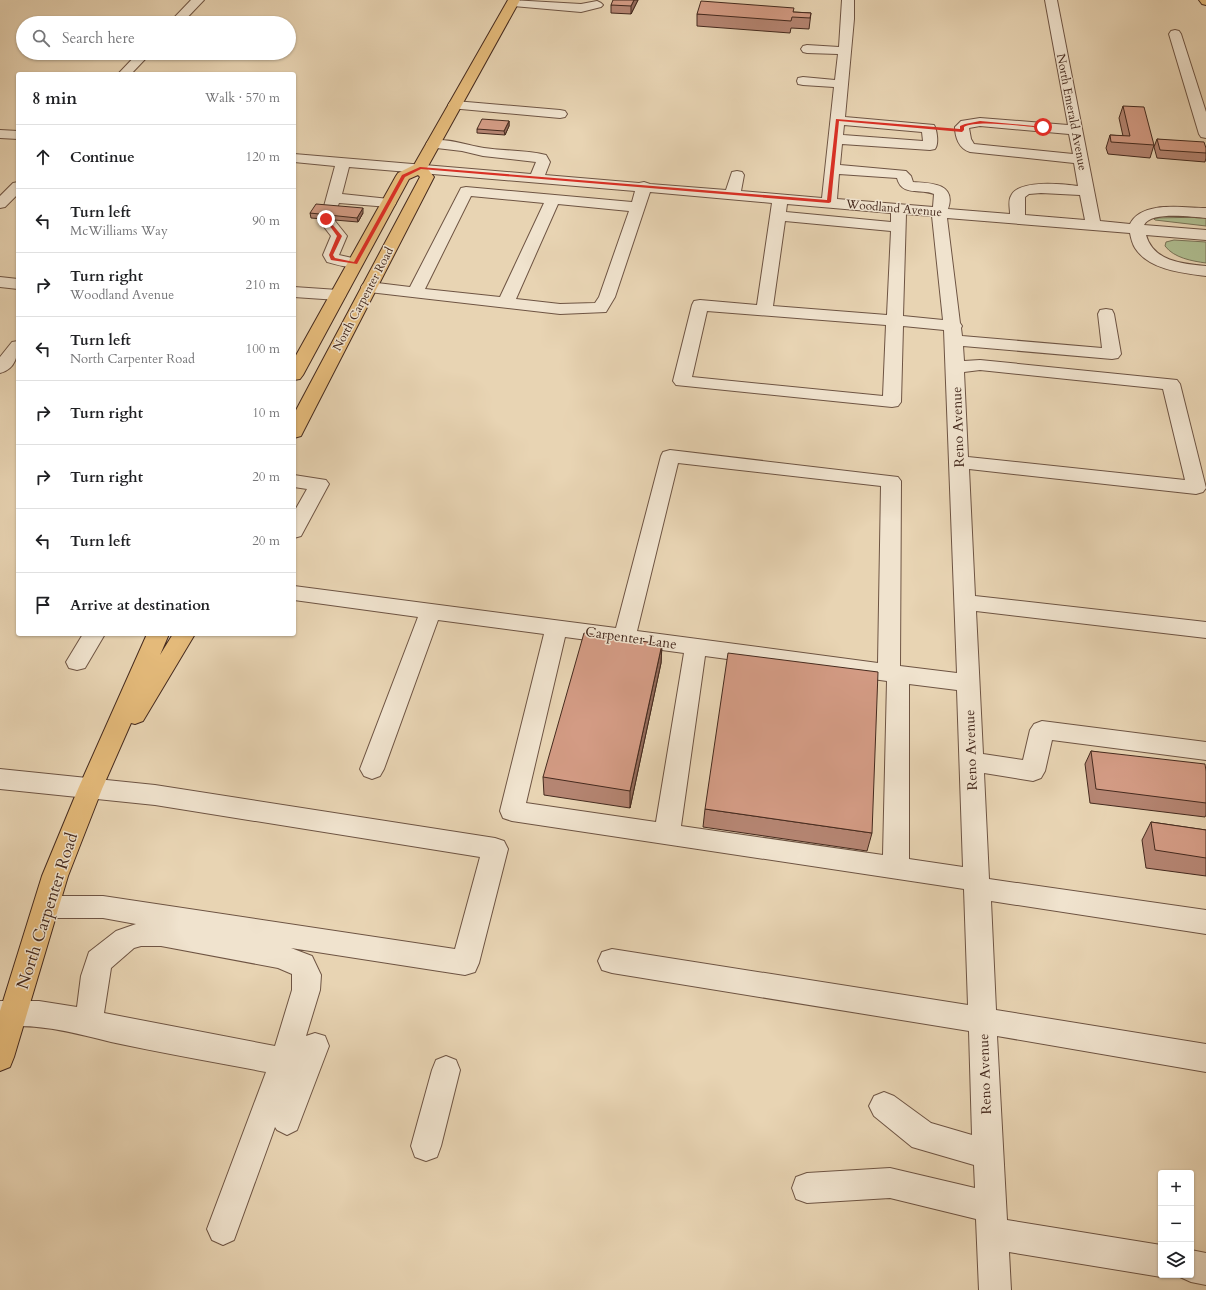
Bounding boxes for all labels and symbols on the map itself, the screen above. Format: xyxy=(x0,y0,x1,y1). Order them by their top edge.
street label: North Emerald Avenue xyxy=(1053,52,1091,172)
route start xyxy=(1034,118,1052,136)
street label: Woodland Avenue xyxy=(844,196,943,220)
route end xyxy=(317,210,335,228)
street label: North Carpenter Road xyxy=(329,244,397,354)
street label: Reno Avenue xyxy=(947,386,969,468)
street label: Carpenter Lane xyxy=(584,622,678,654)
street label: Reno Avenue xyxy=(960,709,982,791)
street label: North Carpenter Road xyxy=(11,830,83,992)
street label: Reno Avenue xyxy=(974,1033,996,1115)

